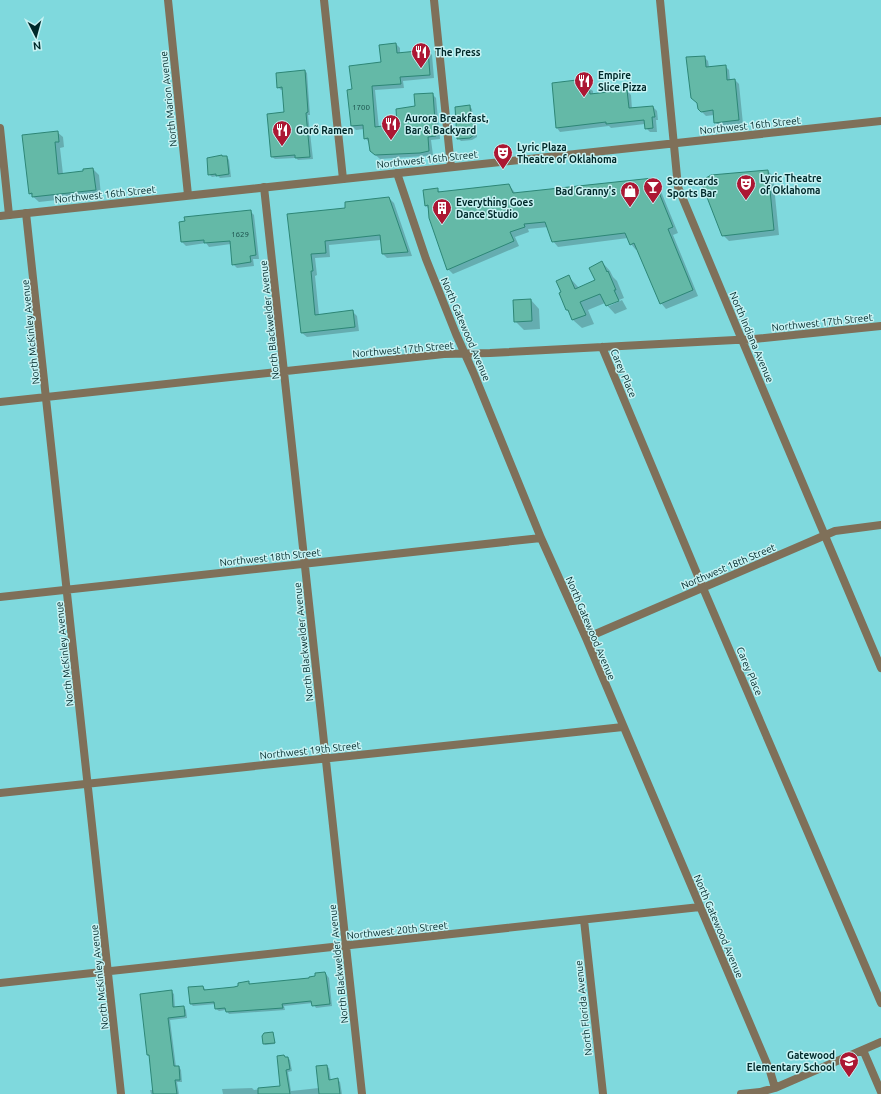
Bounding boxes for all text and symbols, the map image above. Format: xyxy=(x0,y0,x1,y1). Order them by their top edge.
north arrow xyxy=(16,16,56,56)
text: N xyxy=(32,40,42,52)
restaurant icon: The Press xyxy=(410,41,432,69)
place label: The Press xyxy=(435,47,481,58)
street label: North Marion Avenue xyxy=(158,50,179,147)
restaurant icon: Empire Slice Pizza xyxy=(573,70,595,98)
place label: Empire Slice Pizza xyxy=(598,70,647,93)
house number: 1700 xyxy=(352,103,371,112)
restaurant icon: Aurora Breakfast, Bar & Backyard xyxy=(380,113,402,141)
place label: Aurora Breakfast, Bar & Backyard xyxy=(405,113,489,136)
street label: Northwest 16th Street xyxy=(699,115,801,136)
restaurant icon: Gorõ Ramen xyxy=(271,119,293,147)
place label: Gorõ Ramen xyxy=(296,124,354,136)
theatre icon: Lyric Plaza Theatre of Oklahoma xyxy=(492,142,514,170)
place label: Lyric Plaza Theatre of Oklahoma xyxy=(517,142,617,165)
street label: Northwest 16th Street xyxy=(376,149,478,170)
theatre icon: Lyric Theatre of Oklahoma xyxy=(735,173,757,201)
place label: Lyric Theatre of Oklahoma xyxy=(760,173,822,196)
bar icon: Scorecards Sports Bar xyxy=(642,176,664,204)
place label: Scorecards Sports Bar xyxy=(667,176,718,199)
shop icon: Bad Granny's xyxy=(619,180,641,208)
street label: Northwest 16th Street xyxy=(54,184,156,205)
place label: Bad Granny's xyxy=(555,186,616,197)
building icon: Everything Goes Dance Studio xyxy=(431,197,453,225)
place label: Everything Goes Dance Studio xyxy=(456,197,533,220)
house number: 1629 xyxy=(231,230,249,239)
street label: North Blackwelder Avenue xyxy=(258,260,281,380)
street label: North Gatewood Avenue xyxy=(439,276,492,383)
street label: North McKinley Avenue xyxy=(20,279,41,385)
street label: North Indiana Avenue xyxy=(727,290,776,384)
street label: Northwest 17th Street xyxy=(771,312,873,333)
street label: Northwest 17th Street xyxy=(352,340,454,359)
street label: Carey Place xyxy=(608,347,639,399)
street label: Northwest 18th Street xyxy=(679,542,777,591)
street label: Northwest 18th Street xyxy=(219,547,321,568)
street label: North Gatewood Avenue xyxy=(564,575,617,682)
street label: North Blackwelder Avenue xyxy=(292,582,315,702)
street label: North McKinley Avenue xyxy=(54,601,75,707)
street label: Carey Place xyxy=(734,645,765,697)
street label: Northwest 19th Street xyxy=(259,740,361,761)
street label: North Gatewood Avenue xyxy=(692,873,745,980)
street label: North Blackwelder Avenue xyxy=(327,904,350,1024)
street label: Northwest 20th Street xyxy=(346,920,448,941)
street label: North McKinley Avenue xyxy=(89,924,110,1030)
street label: North Florida Avenue xyxy=(573,960,594,1056)
place label: Gatewood Elementary School xyxy=(747,1050,835,1073)
school or university icon: Gatewood Elementary School xyxy=(838,1050,860,1078)

